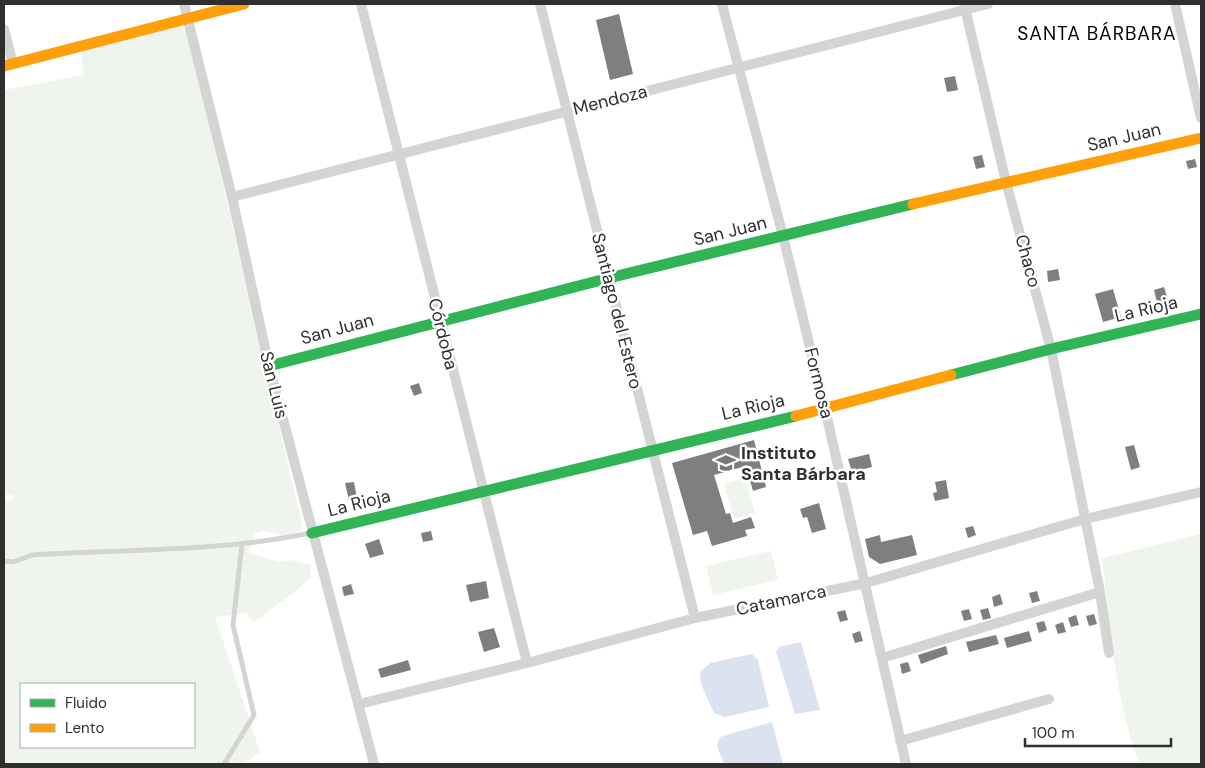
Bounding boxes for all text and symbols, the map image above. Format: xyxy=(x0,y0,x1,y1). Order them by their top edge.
district label: SANTA BÁRBARA xyxy=(1017,21,1177,46)
street label: Mendoza xyxy=(570,79,650,121)
street label: San Juan xyxy=(1085,117,1163,157)
street label: San Juan xyxy=(691,210,769,252)
street label: Santiago del Estero xyxy=(586,230,648,392)
street label: Chaco xyxy=(1009,232,1047,290)
street label: La Rioja xyxy=(1112,290,1180,328)
street label: Córdoba xyxy=(423,296,463,372)
street label: San Juan xyxy=(298,308,376,350)
street label: Formosa xyxy=(799,345,839,421)
street label: San Luis xyxy=(254,349,294,421)
street label: La Rioja xyxy=(719,388,787,426)
place label: Instituto Santa Bárbara xyxy=(741,441,866,486)
school or university icon: Instituto Santa Bárbara xyxy=(715,452,737,474)
street label: La Rioja xyxy=(325,484,393,522)
street label: Catamarca xyxy=(734,579,828,621)
legend xyxy=(20,683,195,748)
text: Fluido xyxy=(65,693,107,713)
scale bar xyxy=(1025,716,1171,748)
text: Lento xyxy=(65,718,104,738)
text: 100 m xyxy=(1032,723,1075,743)

